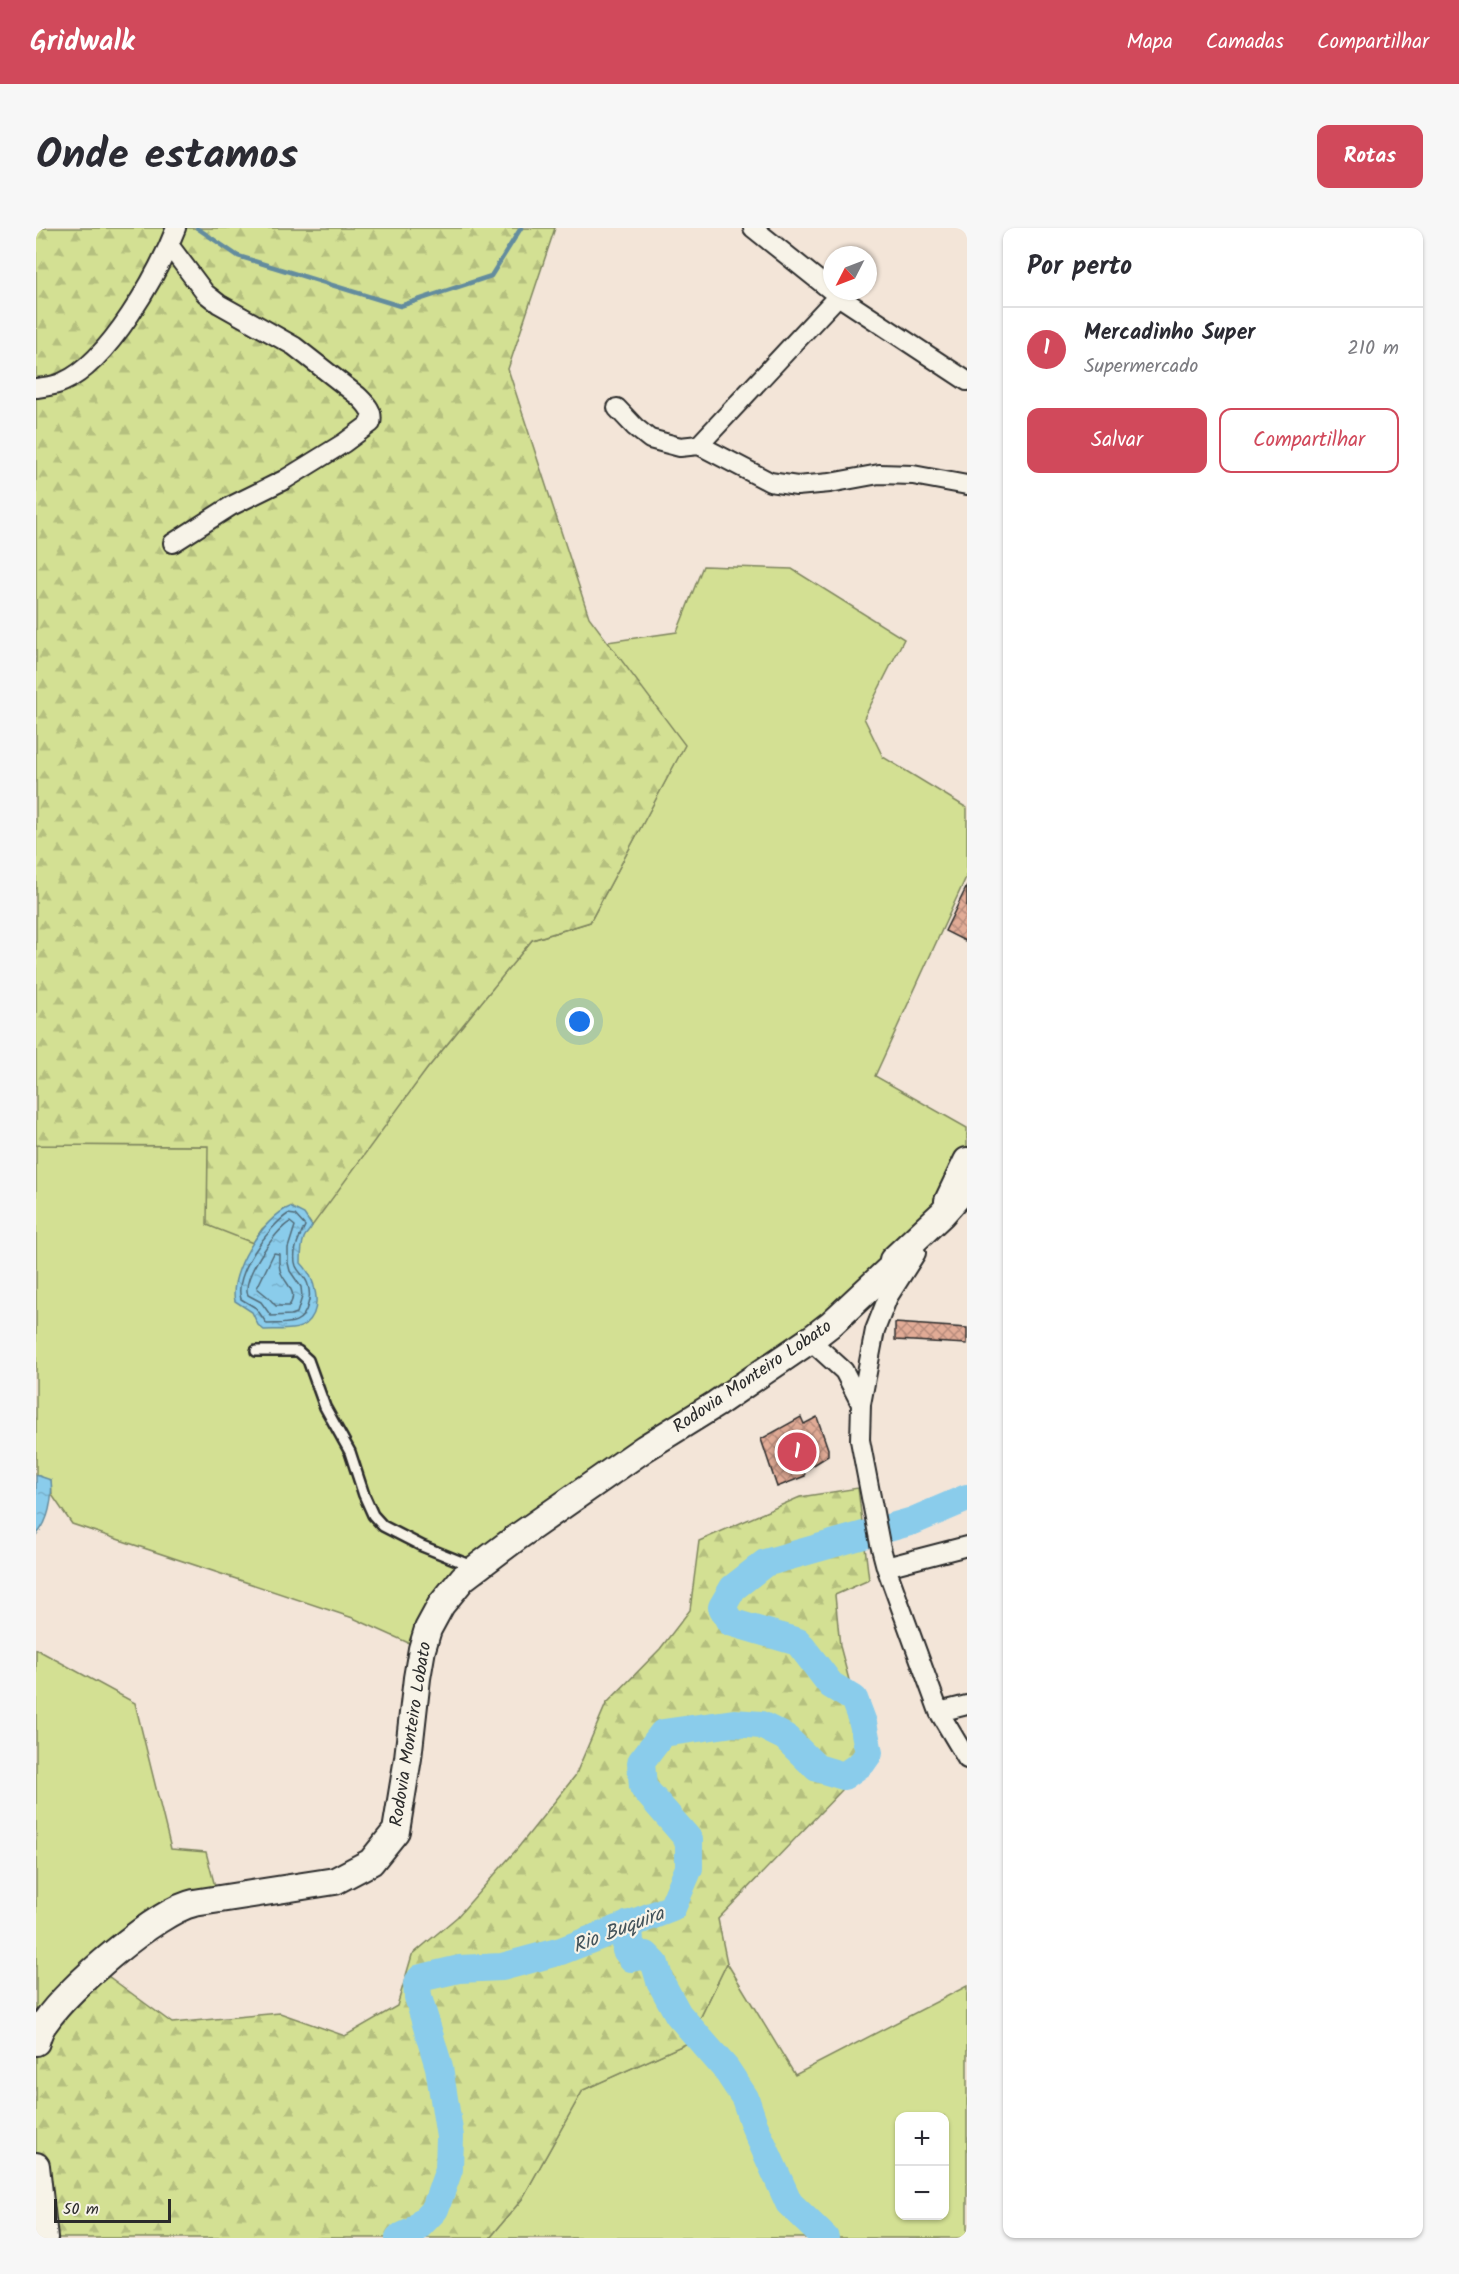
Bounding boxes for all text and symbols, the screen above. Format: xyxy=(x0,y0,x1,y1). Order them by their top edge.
text: Gridwalk xyxy=(30,20,135,65)
text: Mapa xyxy=(1126,26,1173,59)
text: Camadas xyxy=(1206,26,1284,59)
text: Compartilhar xyxy=(1317,26,1429,59)
text: Onde estamos xyxy=(36,123,298,190)
button: Rotas xyxy=(1317,125,1423,188)
north arrow xyxy=(823,246,877,300)
text: Por perto xyxy=(1027,246,1132,288)
text: Mercadinho Super xyxy=(1084,316,1255,351)
text: 1 xyxy=(1043,333,1050,365)
text: 210 m xyxy=(1347,333,1399,365)
text: Supermercado xyxy=(1084,351,1198,383)
button: Salvar xyxy=(1027,408,1207,473)
button: Compartilhar xyxy=(1219,408,1399,473)
your location xyxy=(565,1007,594,1036)
street label: Rodovia Monteiro Lobato xyxy=(667,1313,838,1442)
pin: 1 xyxy=(778,1430,816,1474)
street label: Rodovia Monteiro Lobato xyxy=(383,1640,440,1829)
water label: Rio Buquira xyxy=(568,1898,671,1963)
map controls xyxy=(895,2112,949,2220)
button: + xyxy=(895,2112,949,2166)
button: − xyxy=(895,2166,949,2220)
scale bar xyxy=(54,2196,171,2224)
text: 50 m xyxy=(63,2197,99,2222)

